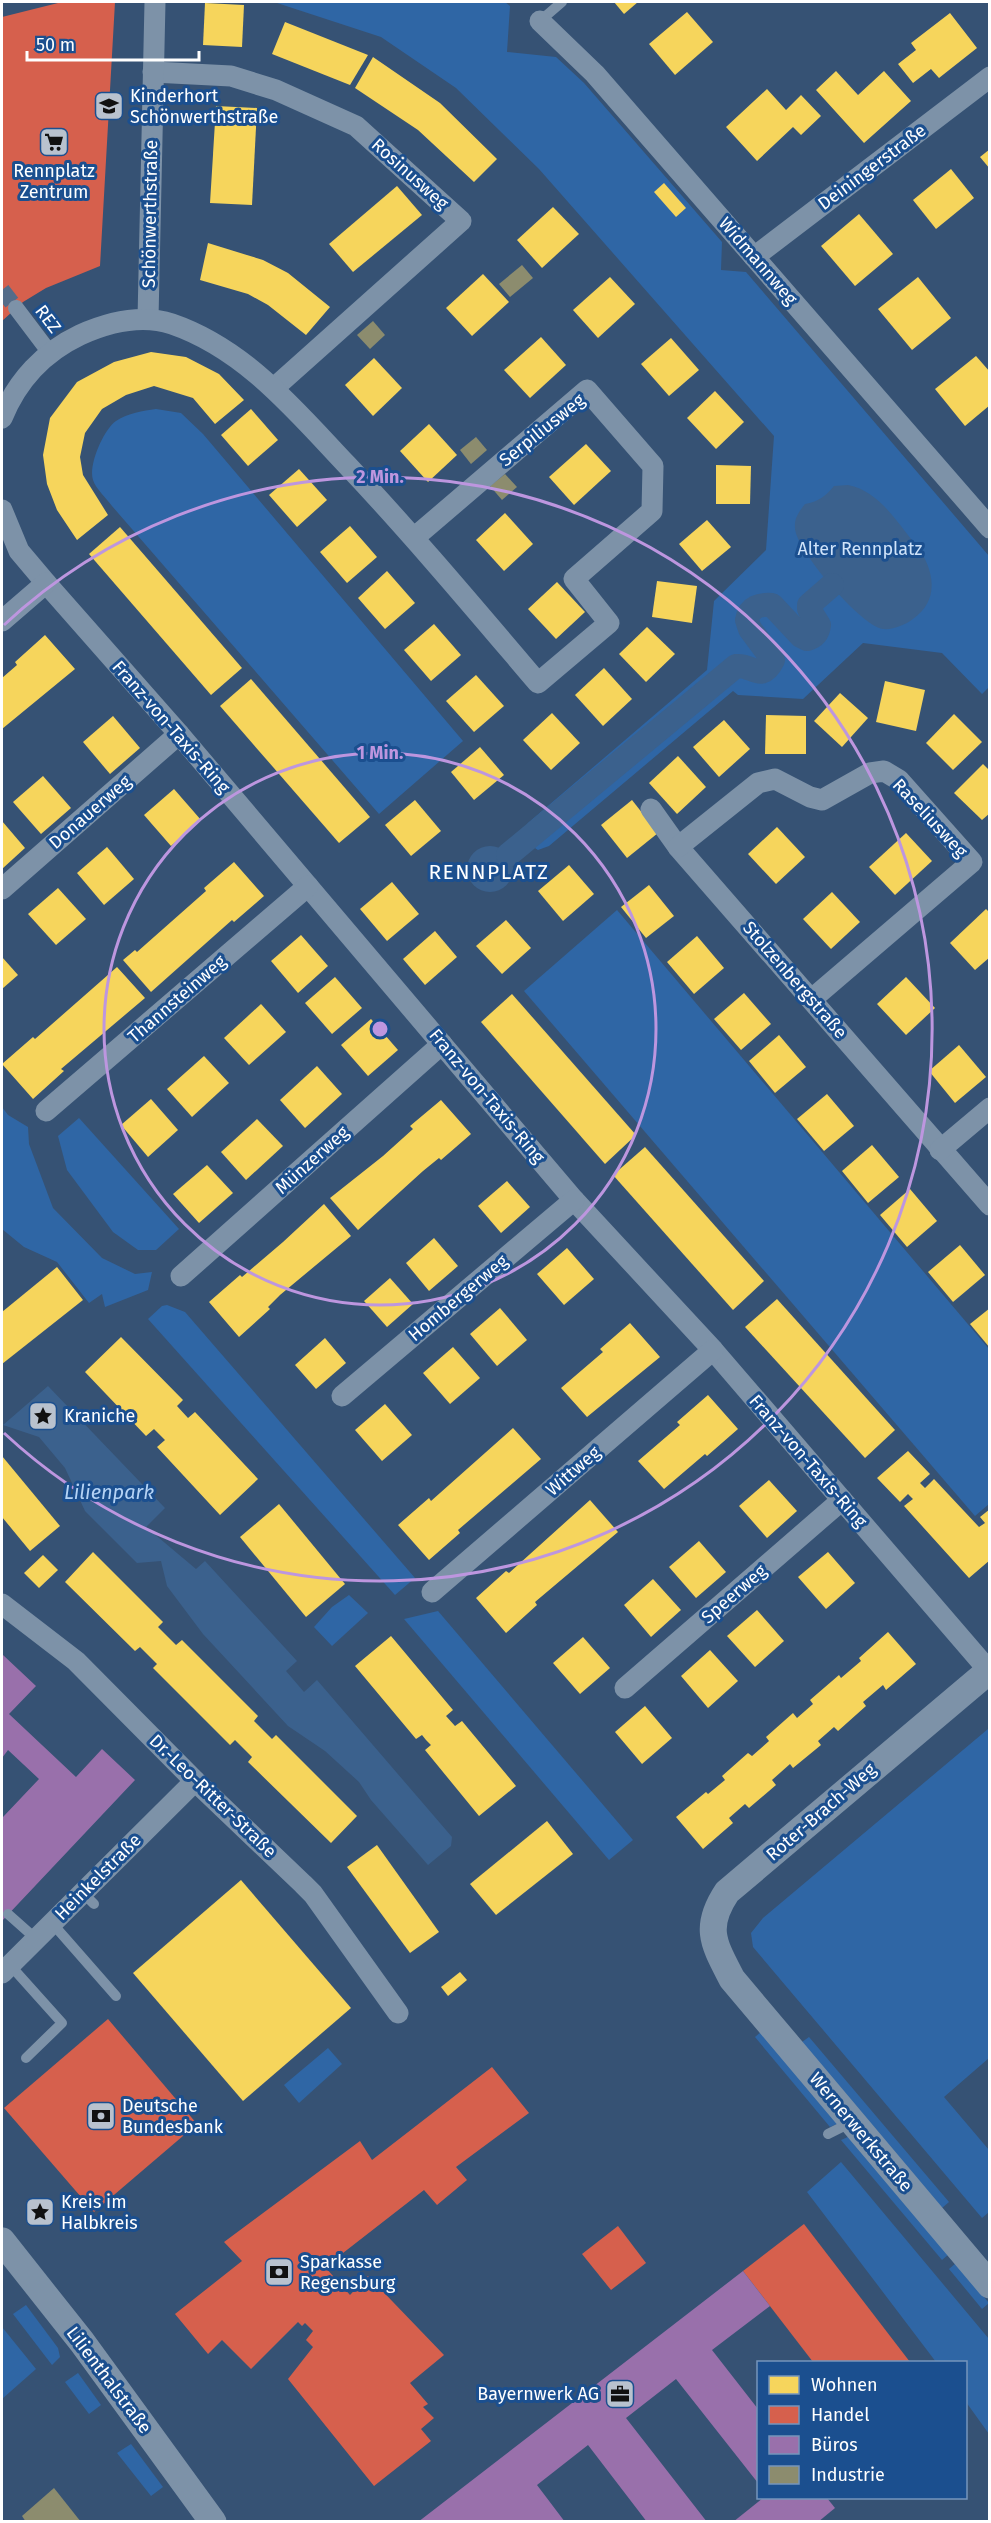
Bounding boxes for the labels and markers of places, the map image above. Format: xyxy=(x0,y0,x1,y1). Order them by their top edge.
place label: Kinderhort Schönwerthstraße xyxy=(130,85,278,128)
school or university icon: Kinderhort Schönwerthstraße xyxy=(93,90,125,122)
supermarket icon: Rennplatz Zentrum xyxy=(38,126,70,158)
place label: Rennplatz Zentrum xyxy=(13,160,95,203)
centre of rings xyxy=(370,1019,390,1039)
place icon: Kraniche xyxy=(27,1400,59,1432)
place label: Kraniche xyxy=(64,1405,135,1427)
place label: Deutsche Bundesbank xyxy=(122,2095,224,2138)
bank icon: Deutsche Bundesbank xyxy=(85,2100,117,2132)
place label: Kreis im Halbkreis xyxy=(61,2191,138,2234)
place icon: Kreis im Halbkreis xyxy=(24,2196,56,2228)
place label: Sparkasse Regensburg xyxy=(300,2251,396,2294)
bank icon: Sparkasse Regensburg xyxy=(263,2256,295,2288)
office icon: Bayernwerk AG xyxy=(604,2378,636,2410)
place label: Bayernwerk AG xyxy=(477,2383,599,2405)

